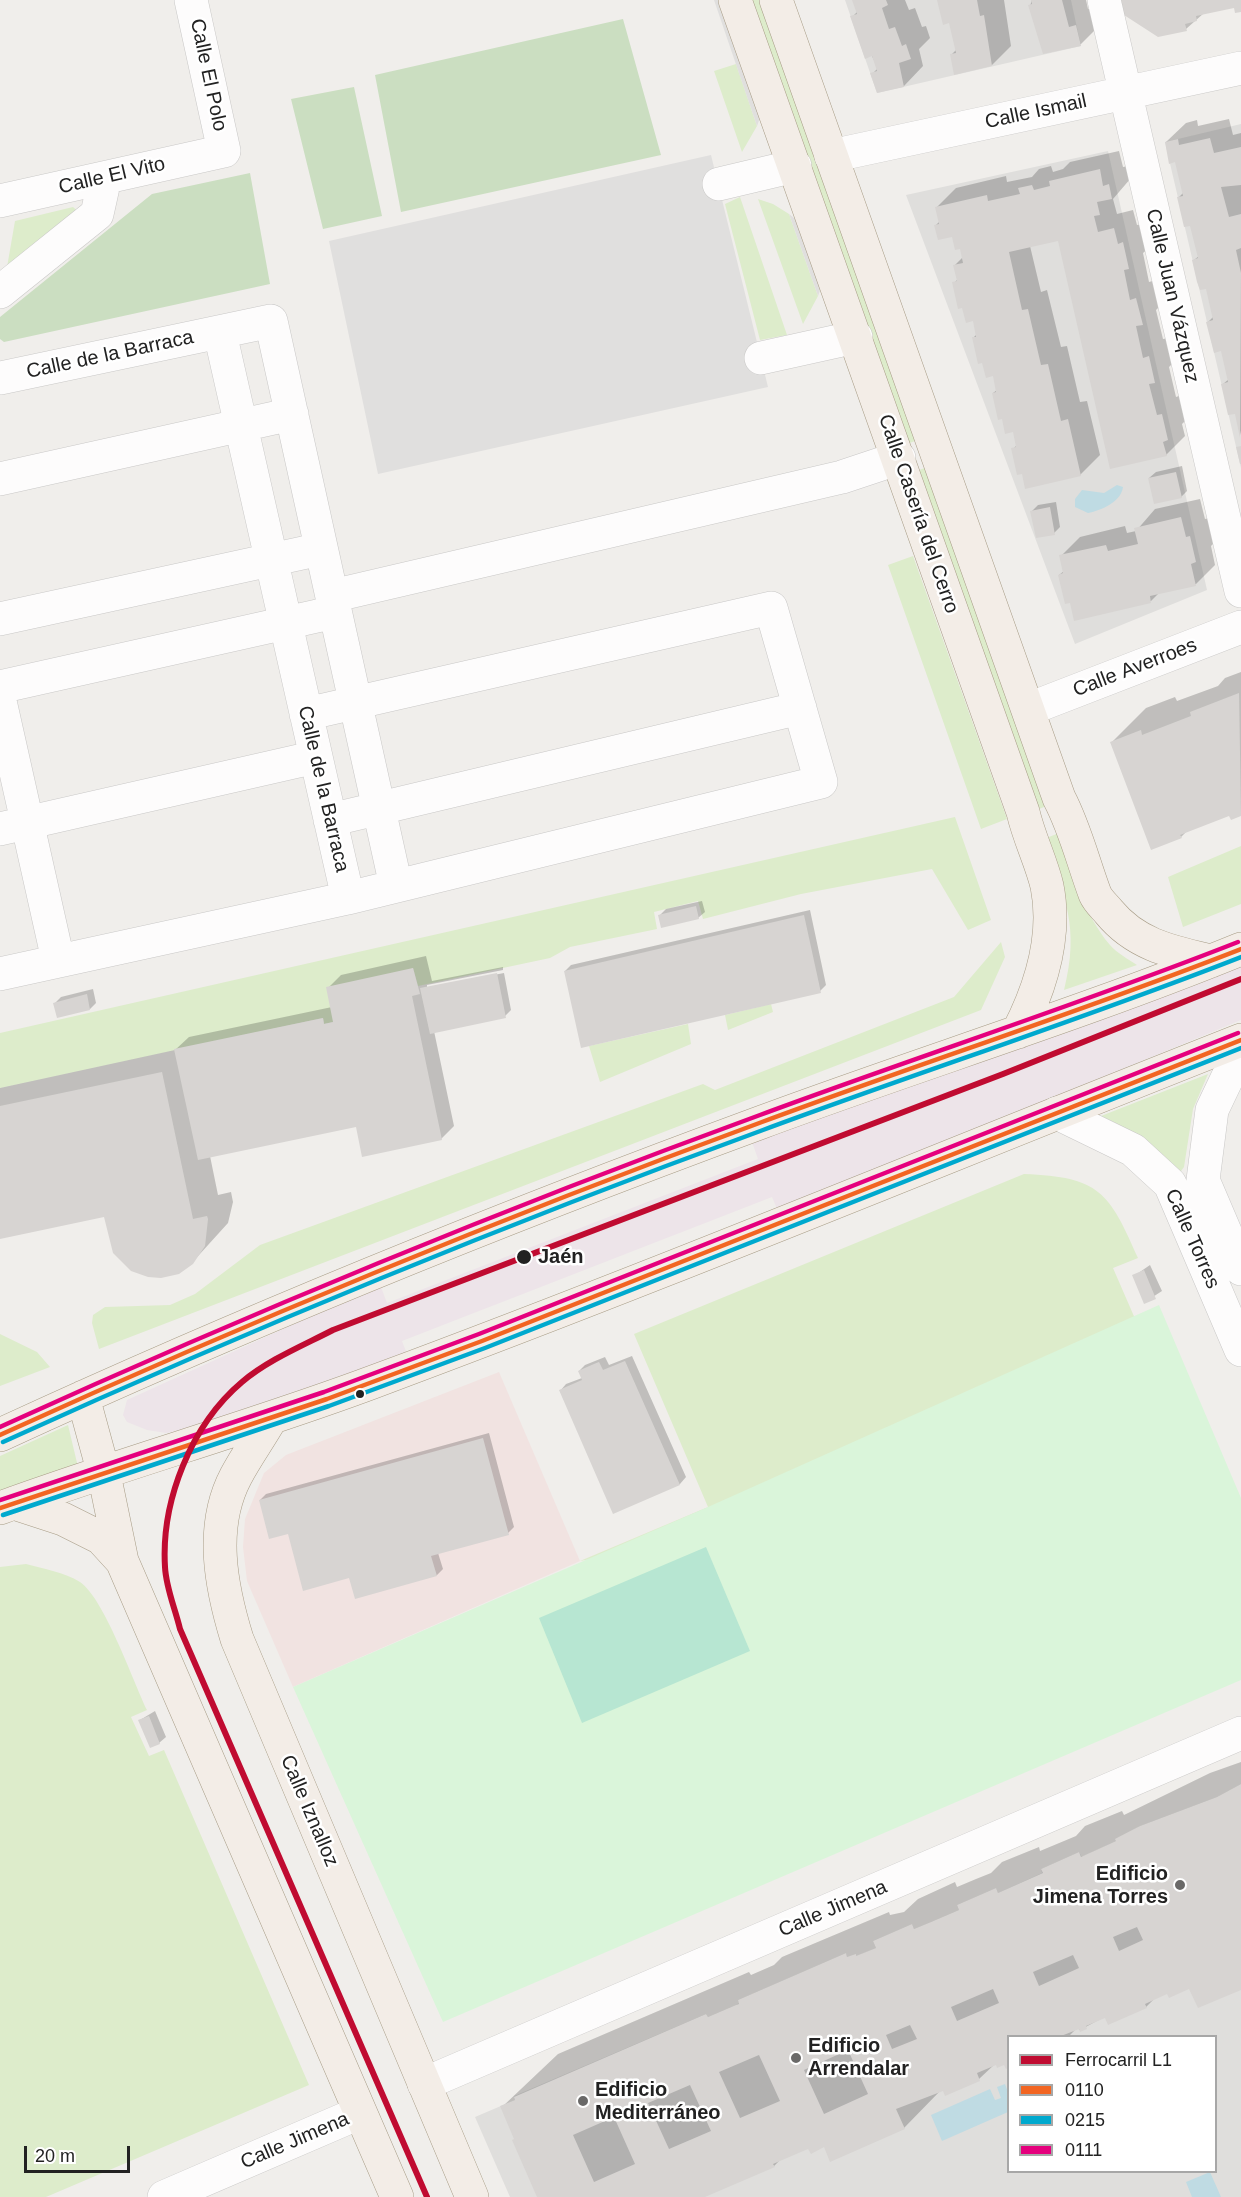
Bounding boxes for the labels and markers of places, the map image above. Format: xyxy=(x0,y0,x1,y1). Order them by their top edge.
place label: Jaén xyxy=(538,1245,584,1269)
marker: Jaén xyxy=(515,1248,533,1266)
unlabelled marker xyxy=(354,1388,366,1400)
place label: Edificio Jimena Torres xyxy=(1033,1862,1168,1909)
marker: Edificio Jimena Torres xyxy=(1173,1878,1187,1892)
place label: Edificio Arrendalar xyxy=(808,2034,909,2081)
marker: Edificio Arrendalar xyxy=(789,2051,803,2065)
place label: Edificio Mediterráneo xyxy=(595,2078,721,2125)
marker: Edificio Mediterráneo xyxy=(576,2094,590,2108)

